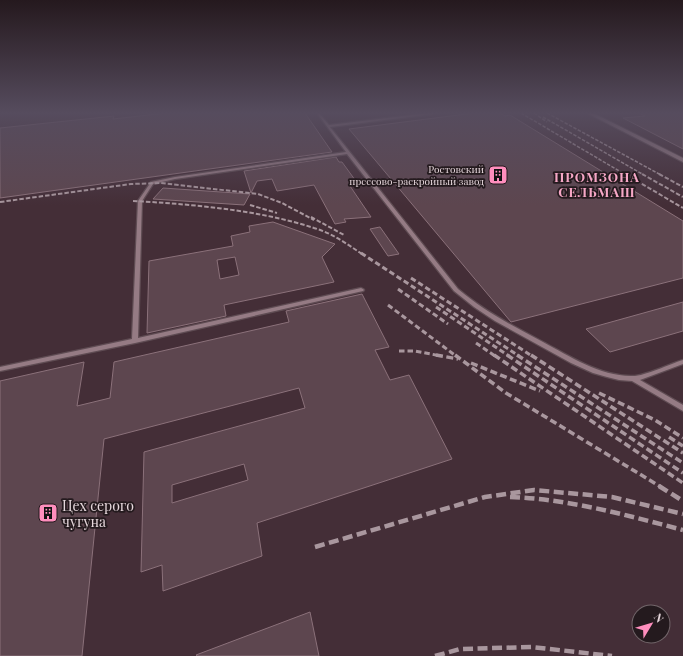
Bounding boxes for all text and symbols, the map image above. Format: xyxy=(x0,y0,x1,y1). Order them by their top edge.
place label: Ростовский прессово-раскройный завод xyxy=(349,162,485,188)
building icon: Ростовский прессово-раскройный завод xyxy=(487,164,509,186)
district label: ПРОМЗОНА СЕЛЬМАШ xyxy=(554,168,640,200)
place label: Цех серого чугуна xyxy=(62,496,134,531)
building icon: Цех серого чугуна xyxy=(37,502,59,524)
north arrow xyxy=(631,604,671,644)
text: N xyxy=(651,610,668,625)

